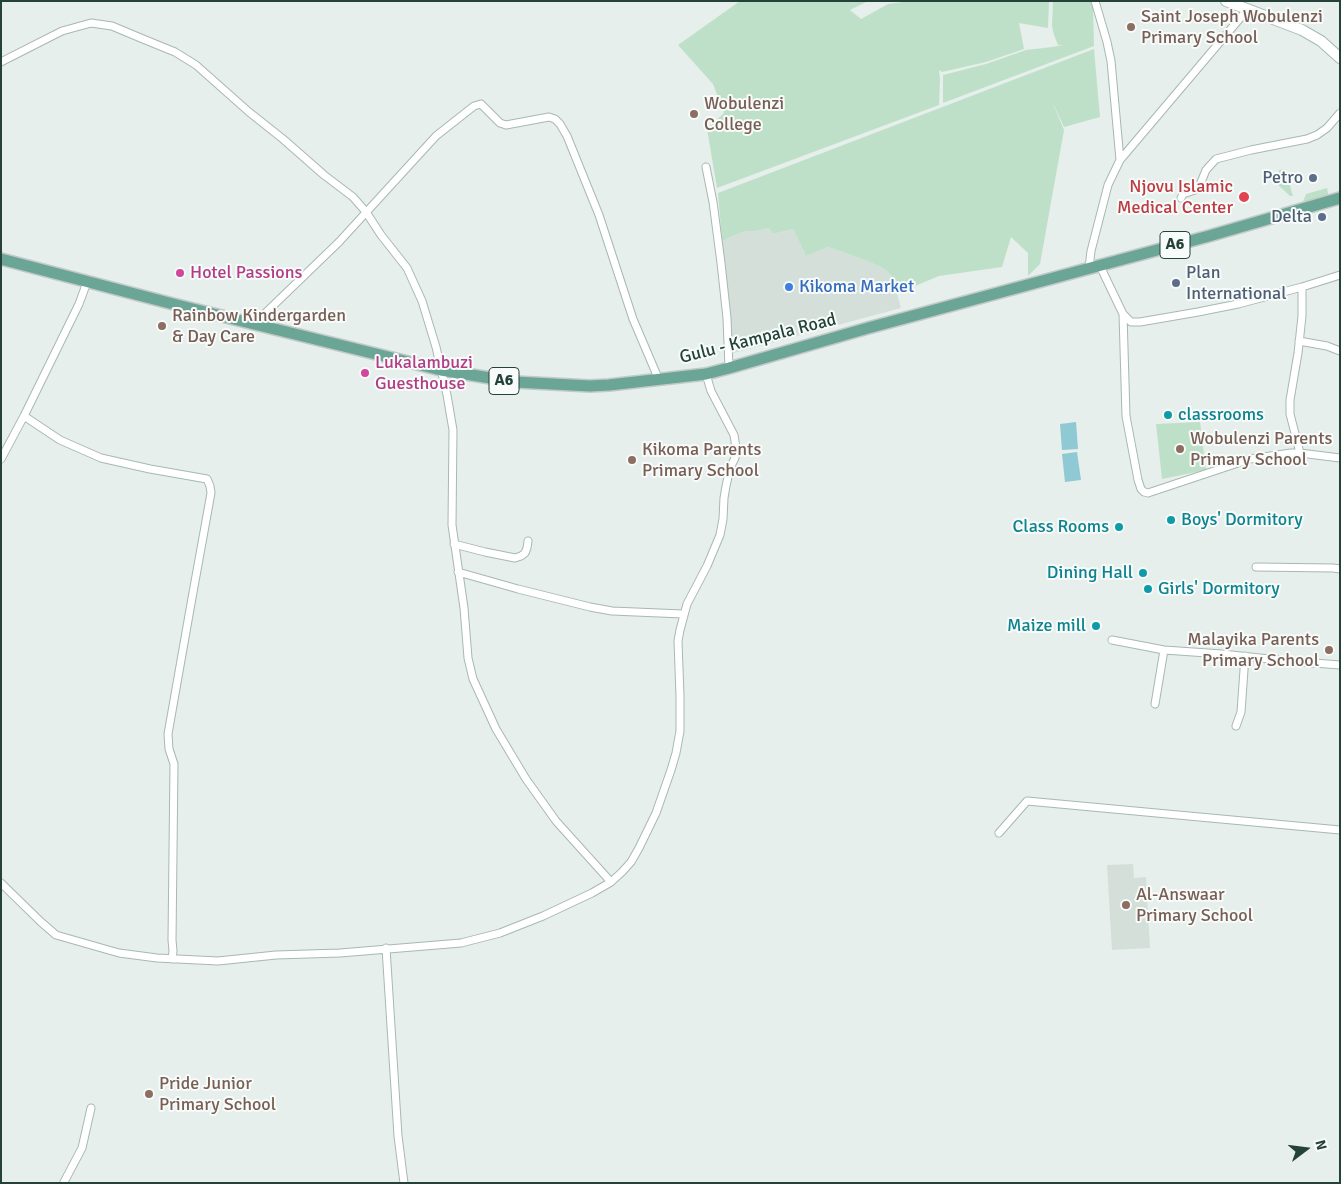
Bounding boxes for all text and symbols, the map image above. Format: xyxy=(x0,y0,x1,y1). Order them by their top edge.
place label: Saint Joseph Wobulenzi Primary School xyxy=(1141,6,1323,48)
marker: Saint Joseph Wobulenzi Primary School xyxy=(1125,21,1137,33)
place label: Wobulenzi College xyxy=(704,93,784,136)
marker: Wobulenzi College xyxy=(688,108,700,120)
place label: Petro xyxy=(1262,167,1303,189)
marker: Petro xyxy=(1307,172,1319,184)
place label: Njovu Islamic Medical Center xyxy=(1117,176,1233,218)
marker: Njovu Islamic Medical Center xyxy=(1237,190,1251,204)
place label: Delta xyxy=(1271,206,1312,228)
marker: Delta xyxy=(1316,211,1328,223)
road number: A6 xyxy=(1160,232,1190,258)
place label: Hotel Passions xyxy=(190,262,302,284)
place label: Plan International xyxy=(1186,262,1287,304)
marker: Hotel Passions xyxy=(174,267,186,279)
place label: Kikoma Market xyxy=(799,276,914,298)
marker: Plan International xyxy=(1170,277,1182,289)
marker: Kikoma Market xyxy=(783,281,795,293)
place label: Rainbow Kindergarden & Day Care xyxy=(172,305,346,348)
street label: Gulu - Kampala Road xyxy=(678,309,838,369)
marker: Rainbow Kindergarden & Day Care xyxy=(156,320,168,332)
place label: Lukalambuzi Guesthouse xyxy=(375,352,473,394)
marker: Lukalambuzi Guesthouse xyxy=(359,367,371,379)
road number: A6 xyxy=(489,368,519,394)
place label: classrooms xyxy=(1178,404,1264,426)
marker: classrooms xyxy=(1162,409,1174,421)
place label: Wobulenzi Parents Primary School xyxy=(1190,428,1332,470)
place label: Kikoma Parents Primary School xyxy=(642,439,761,482)
marker: Wobulenzi Parents Primary School xyxy=(1174,443,1186,455)
marker: Kikoma Parents Primary School xyxy=(626,454,638,466)
place label: Boys' Dormitory xyxy=(1181,509,1303,531)
marker: Boys' Dormitory xyxy=(1165,514,1177,526)
place label: Class Rooms xyxy=(1012,516,1109,538)
marker: Class Rooms xyxy=(1113,521,1125,533)
place label: Dining Hall xyxy=(1047,562,1133,584)
marker: Dining Hall xyxy=(1137,567,1149,579)
place label: Girls' Dormitory xyxy=(1158,578,1280,600)
marker: Girls' Dormitory xyxy=(1142,583,1154,595)
place label: Maize mill xyxy=(1007,615,1086,637)
marker: Maize mill xyxy=(1090,620,1102,632)
place label: Malayika Parents Primary School xyxy=(1187,629,1319,672)
marker: Malayika Parents Primary School xyxy=(1323,644,1335,656)
place label: Al-Answaar Primary School xyxy=(1136,884,1253,926)
marker: Al-Answaar Primary School xyxy=(1120,899,1132,911)
place label: Pride Junior Primary School xyxy=(159,1073,276,1116)
marker: Pride Junior Primary School xyxy=(143,1088,155,1100)
north arrow xyxy=(1281,1124,1331,1174)
text: N xyxy=(1311,1138,1330,1152)

